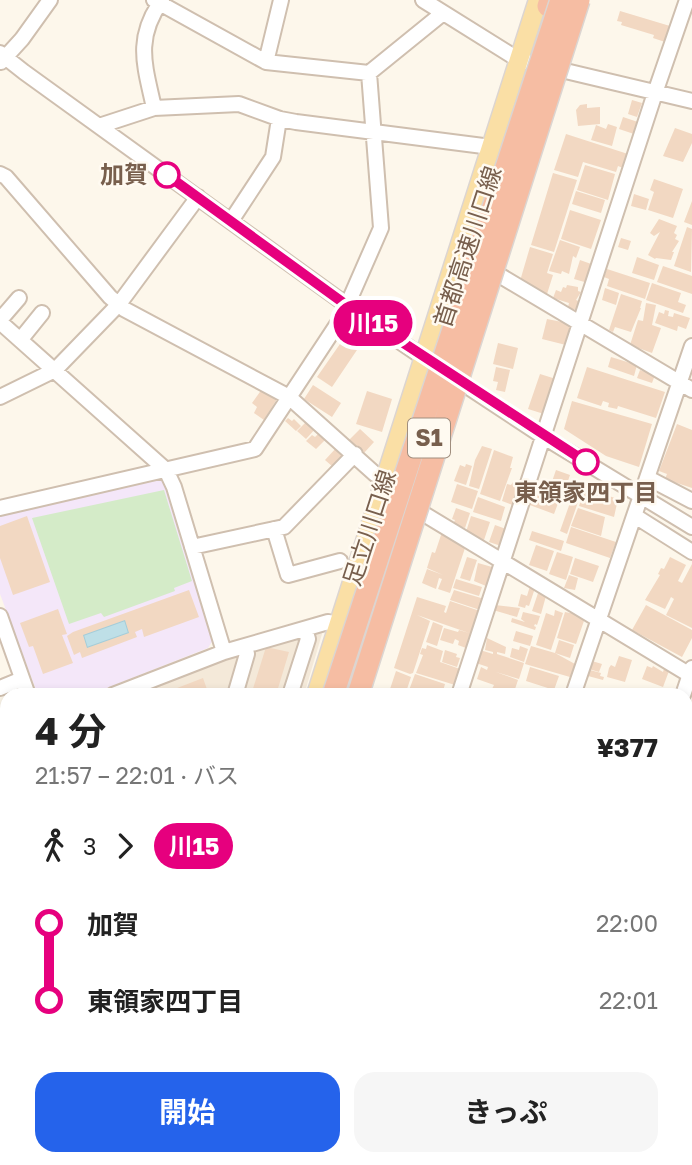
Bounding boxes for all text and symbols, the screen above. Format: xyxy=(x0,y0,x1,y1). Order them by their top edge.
place label: 加賀 xyxy=(100,159,148,188)
marker: 加賀 xyxy=(154,162,180,188)
street label: 首都高速川口線 xyxy=(427,162,506,331)
line badge: 川15 xyxy=(333,300,413,346)
text: 川15 xyxy=(348,308,399,337)
road number: S1 xyxy=(408,418,450,458)
marker: 東領家四丁目 xyxy=(573,449,599,475)
street label: 足立川口線 xyxy=(336,466,401,589)
place label: 東領家四丁目 xyxy=(514,477,658,506)
text: 4 分 xyxy=(35,708,106,753)
text: ¥377 xyxy=(597,732,658,763)
text: 21:57 – 22:01 · バス xyxy=(35,761,239,789)
icon: walk xyxy=(35,827,73,865)
icon: forward xyxy=(106,827,144,865)
text: 川15 xyxy=(168,831,219,860)
text: 3 xyxy=(83,832,96,860)
text: 加賀 xyxy=(87,909,139,940)
text: 22:00 xyxy=(596,909,658,937)
text: 東領家四丁目 xyxy=(87,986,243,1017)
text: 22:01 xyxy=(599,986,658,1014)
button: 開始 xyxy=(35,1072,340,1152)
button: きっぷ xyxy=(354,1072,658,1152)

